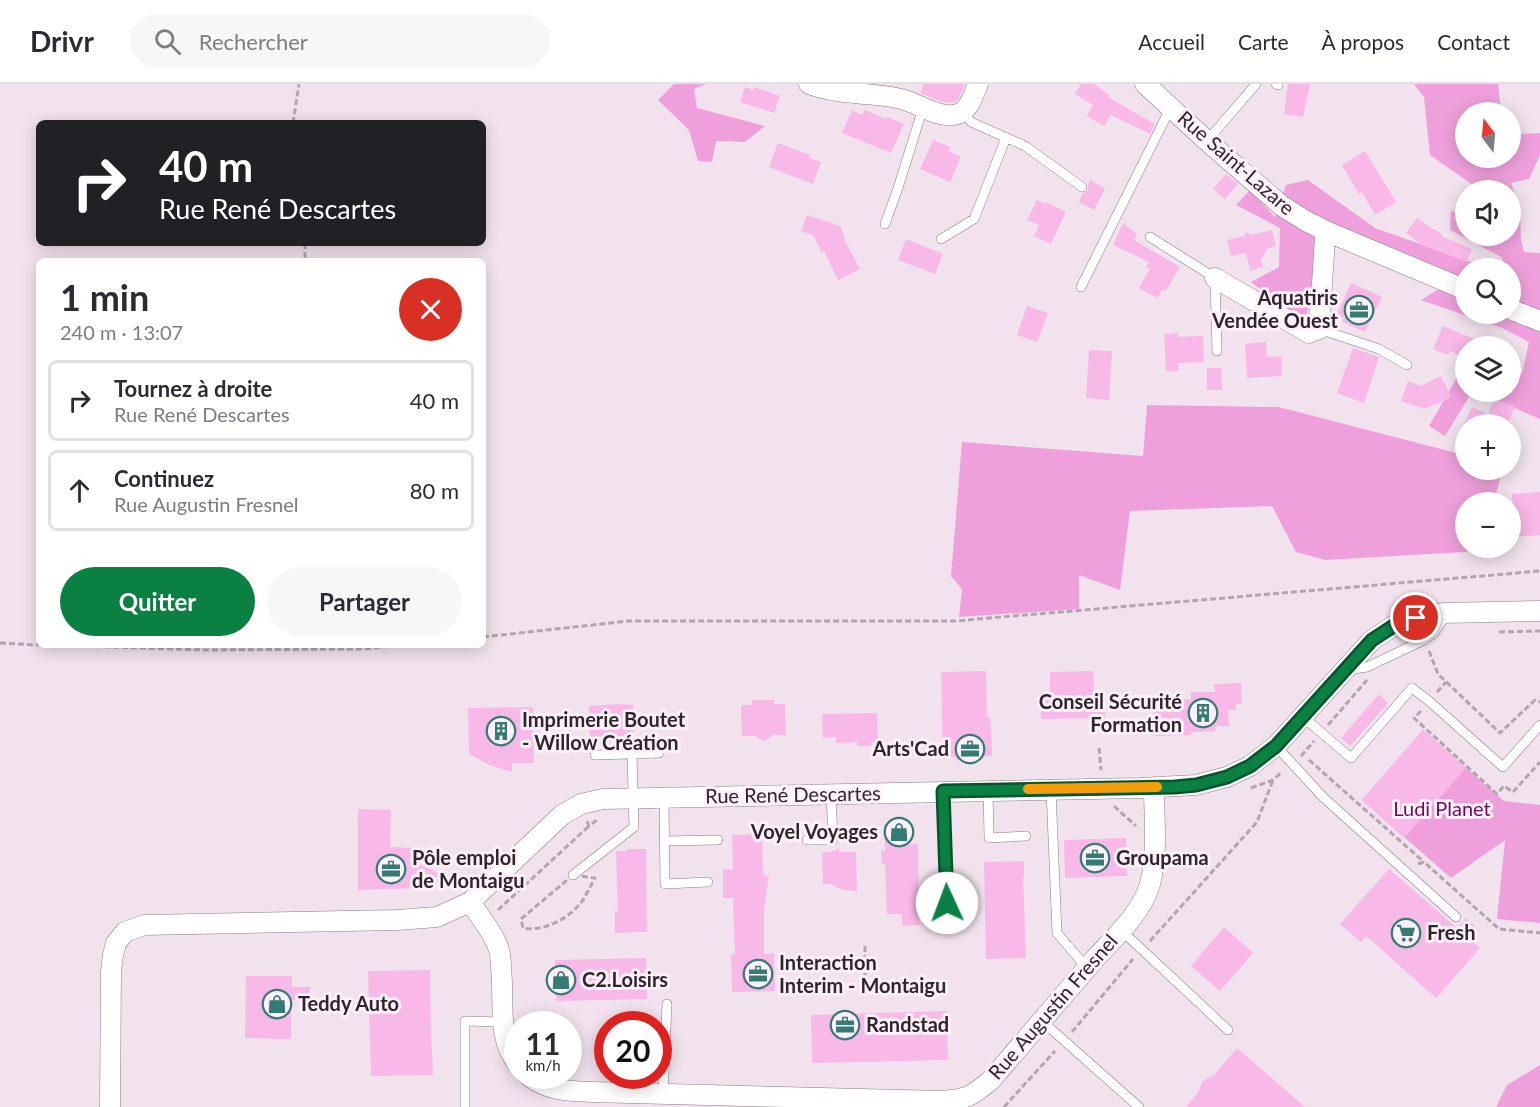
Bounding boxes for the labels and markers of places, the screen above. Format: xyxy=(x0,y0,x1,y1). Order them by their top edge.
place label: Aquatiris Vendée Ouest xyxy=(1211,285,1339,332)
office icon: Aquatiris Vendée Ouest xyxy=(1343,294,1375,326)
pin xyxy=(1390,592,1441,643)
place label: Conseil Sécurité Formation xyxy=(1039,689,1182,736)
building icon: Conseil Sécurité Formation xyxy=(1187,697,1219,729)
place label: Imprimerie Boutet - Willow Création xyxy=(522,707,686,754)
building icon: Imprimerie Boutet - Willow Création xyxy=(485,715,517,747)
office icon: Arts'Cad xyxy=(954,733,986,765)
place label: Arts'Cad xyxy=(871,736,949,760)
shop icon: Voyel Voyages xyxy=(883,816,915,848)
place label: Voyel Voyages xyxy=(750,819,878,843)
office icon: Groupama xyxy=(1079,842,1111,874)
place label: Pôle emploi de Montaigu xyxy=(412,845,525,892)
place label: Groupama xyxy=(1116,845,1209,869)
office icon: Pôle emploi de Montaigu xyxy=(375,853,407,885)
supermarket icon: Fresh xyxy=(1390,917,1422,949)
place label: Fresh xyxy=(1427,920,1475,944)
place label: Interaction Interim - Montaigu xyxy=(779,950,946,997)
office icon: Interaction Interim - Montaigu xyxy=(742,958,774,990)
shop icon: C2.Loisirs xyxy=(545,964,577,996)
place label: C2.Loisirs xyxy=(582,967,668,991)
shop icon: Teddy Auto xyxy=(261,988,293,1020)
place label: Teddy Auto xyxy=(298,991,399,1015)
office icon: Randstad xyxy=(829,1009,861,1041)
place label: Randstad xyxy=(866,1012,949,1036)

